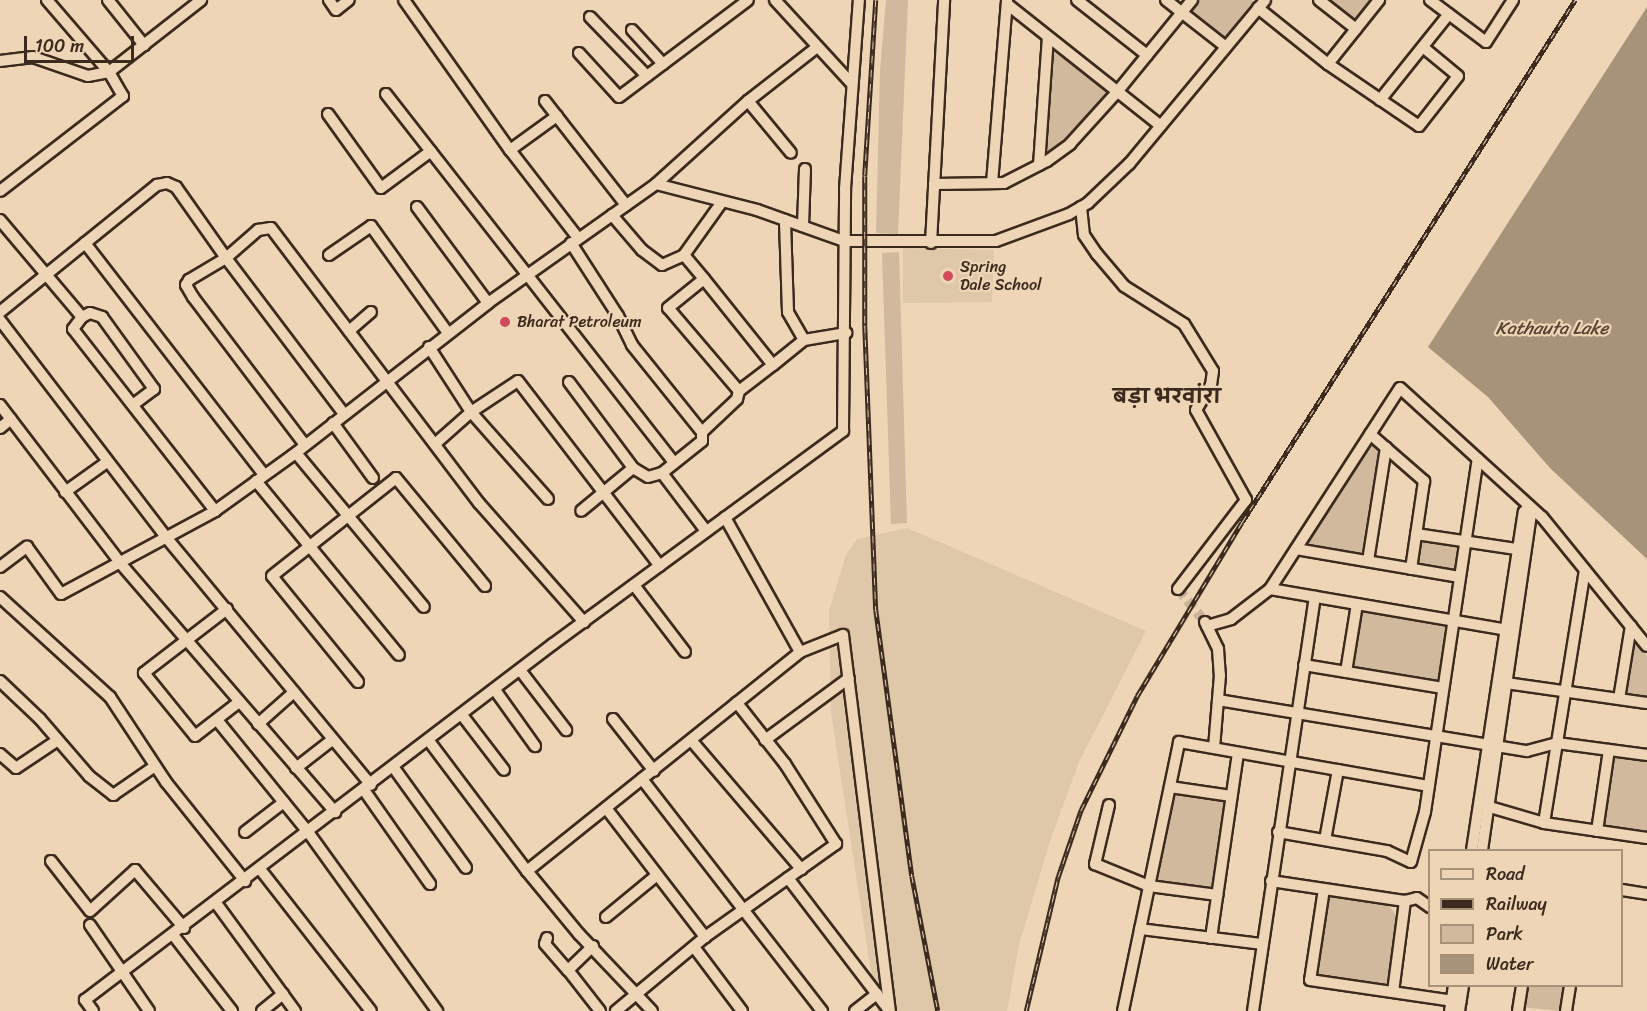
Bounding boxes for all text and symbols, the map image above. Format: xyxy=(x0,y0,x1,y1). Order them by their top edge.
scale bar xyxy=(27,24,136,62)
text: 100 m xyxy=(35,30,84,62)
place label: Spring Dale School xyxy=(960,257,1042,295)
marker: Spring Dale School xyxy=(941,269,955,283)
place label: Bharat Petroleum xyxy=(517,312,641,332)
marker: Bharat Petroleum xyxy=(498,315,512,329)
water label: Kathauta Lake xyxy=(1495,317,1609,339)
district label: बड़ा भरवांरा xyxy=(1113,384,1221,408)
legend xyxy=(1428,849,1623,987)
text: Road xyxy=(1486,858,1525,890)
text: Railway xyxy=(1486,888,1547,920)
text: Park xyxy=(1486,918,1523,950)
text: Water xyxy=(1486,948,1533,980)

